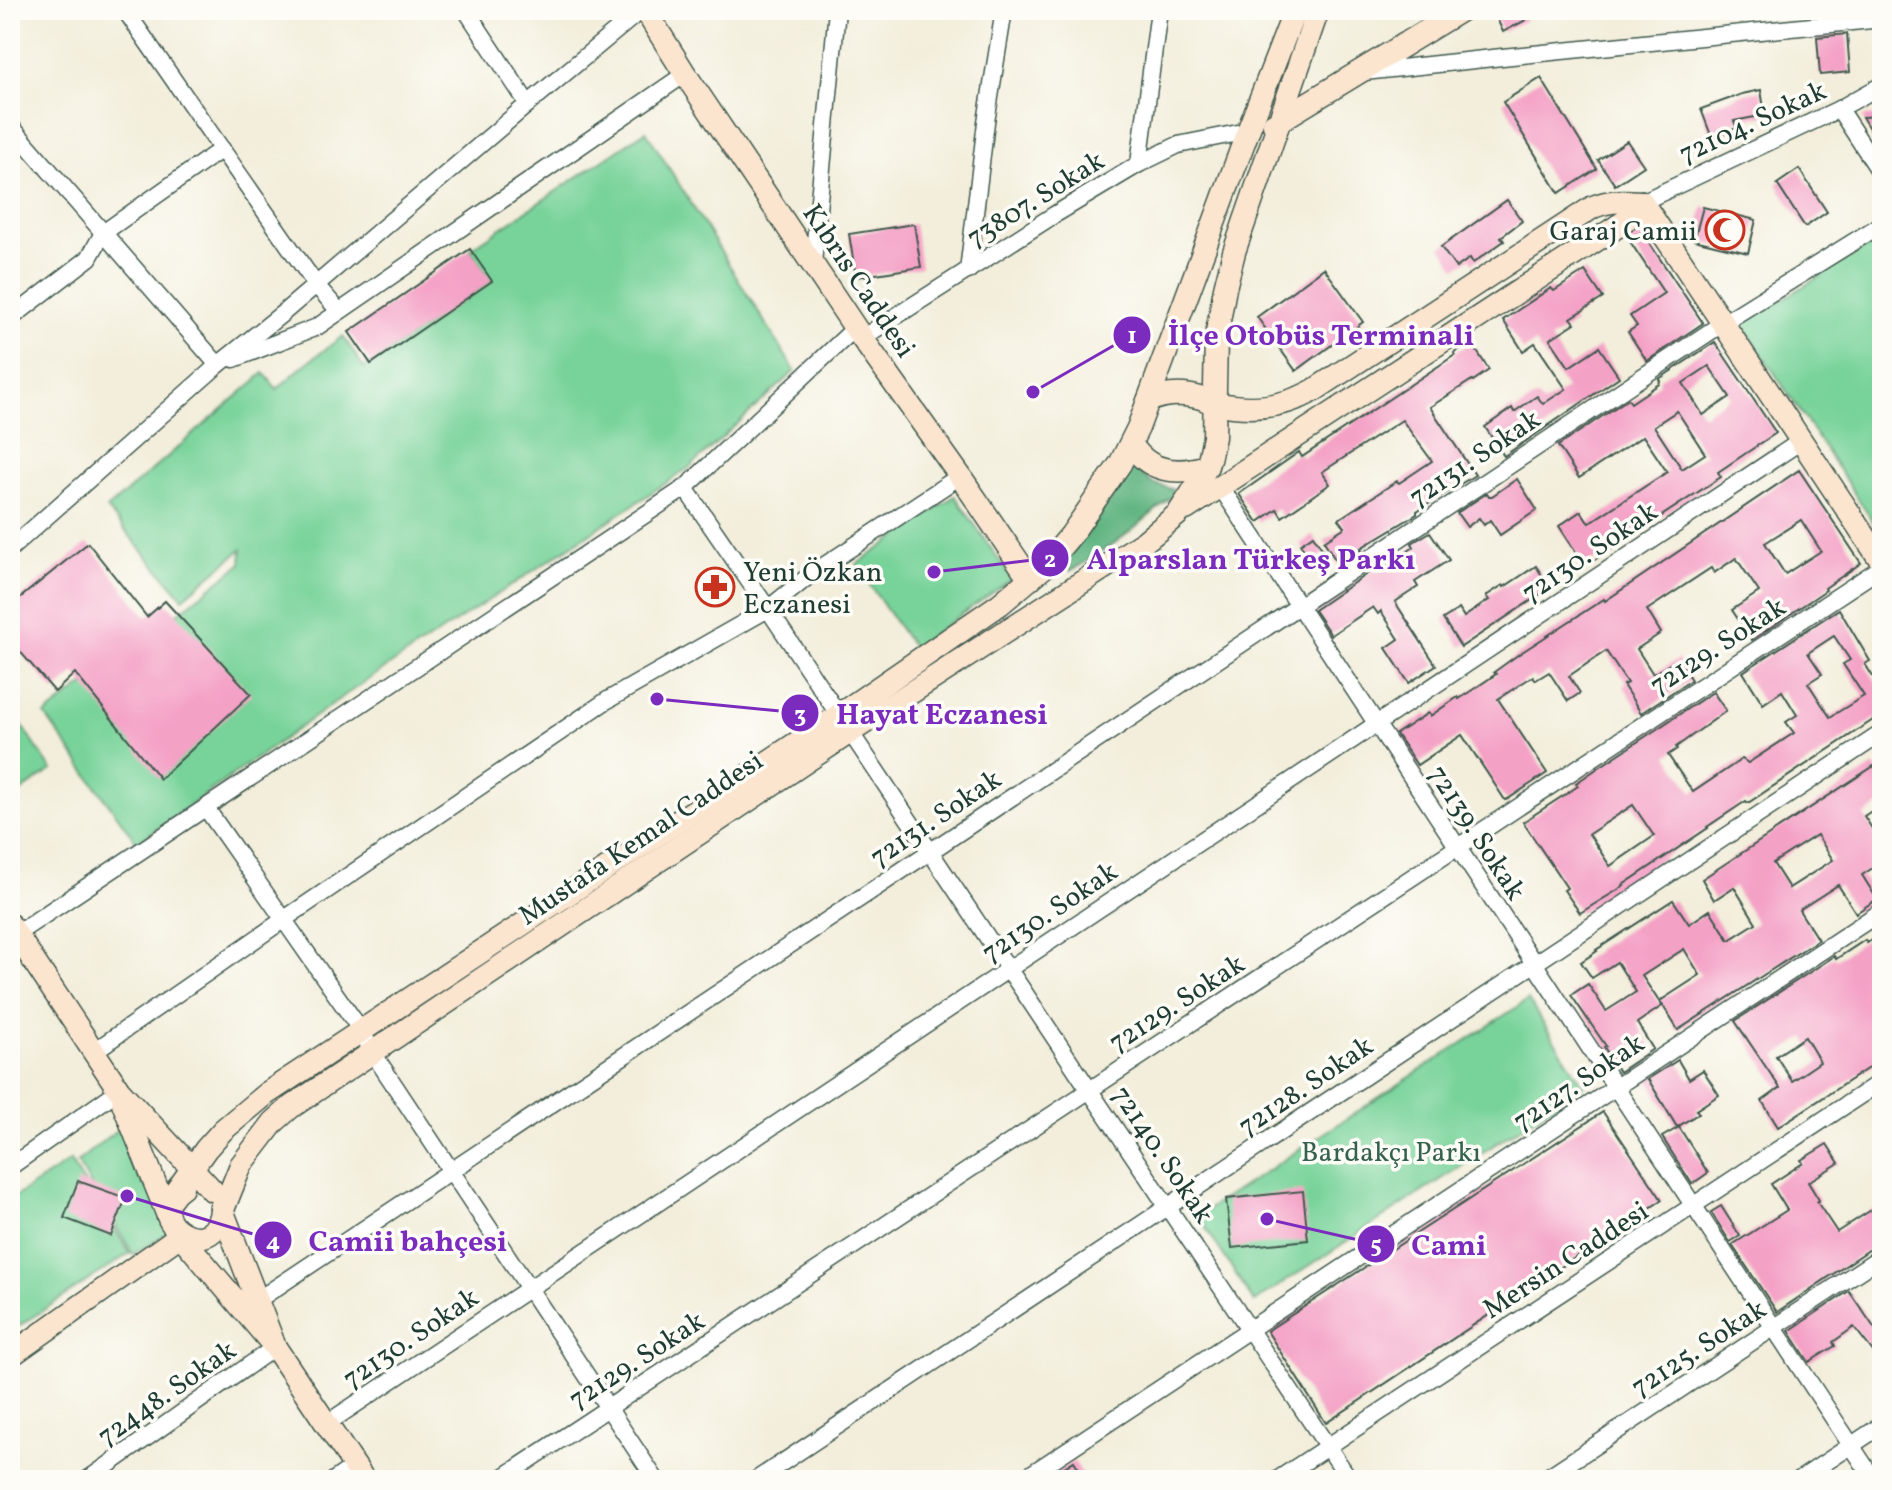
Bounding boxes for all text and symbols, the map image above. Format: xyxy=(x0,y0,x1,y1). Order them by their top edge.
street label: 72104. Sokak xyxy=(1673,72,1833,174)
street label: 73807. Sokak xyxy=(960,142,1113,258)
street label: Kıbrıs Caddesi xyxy=(792,197,924,366)
mosque icon: Garaj Camii xyxy=(1704,209,1746,251)
place label: Garaj Camii xyxy=(1550,213,1697,252)
callout: İlçe Otobüs Terminali xyxy=(1112,308,1491,362)
text: İlçe Otobüs Terminali xyxy=(1168,316,1474,358)
text: 1 xyxy=(1127,320,1137,354)
street label: 72131. Sokak xyxy=(1402,401,1549,517)
street label: 72130. Sokak xyxy=(1515,493,1666,613)
callout: Alparslan Türkeş Parkı xyxy=(1030,531,1431,585)
text: Alparslan Türkeş Parkı xyxy=(1086,540,1416,582)
text: 2 xyxy=(1044,544,1056,578)
place label: Yeni Özkan Eczanesi xyxy=(743,554,883,625)
pharmacy icon: Yeni Özkan Eczanesi xyxy=(694,566,736,608)
street label: 72129. Sokak xyxy=(1643,589,1794,706)
callout: Hayat Eczanesi xyxy=(780,686,1064,740)
text: Hayat Eczanesi xyxy=(836,695,1048,737)
text: 3 xyxy=(794,699,806,733)
street label: Mustafa Kemal Caddesi xyxy=(511,743,771,936)
street label: 72139. Sokak xyxy=(1418,758,1534,909)
street label: 72131. Sokak xyxy=(863,761,1010,877)
street label: 72130. Sokak xyxy=(975,853,1126,973)
street label: 72129. Sokak xyxy=(1102,946,1253,1063)
street label: 72127. Sokak xyxy=(1506,1025,1653,1141)
street label: 72128. Sokak xyxy=(1231,1028,1382,1147)
street label: 72140. Sokak xyxy=(1101,1079,1222,1232)
park label: Bardakçı Parkı xyxy=(1301,1134,1481,1173)
street label: Mersin Caddesi xyxy=(1476,1193,1657,1329)
callout: Camii bahçesi xyxy=(253,1213,523,1267)
callout: Cami xyxy=(1356,1217,1503,1271)
text: Camii bahçesi xyxy=(309,1222,507,1264)
text: 4 xyxy=(266,1226,280,1260)
text: Cami xyxy=(1411,1226,1487,1268)
text: 5 xyxy=(1370,1229,1382,1263)
street label: 72130. Sokak xyxy=(336,1279,487,1399)
street label: 72125. Sokak xyxy=(1624,1291,1775,1407)
street label: 72129. Sokak xyxy=(562,1303,713,1420)
street label: 72448. Sokak xyxy=(90,1332,245,1456)

